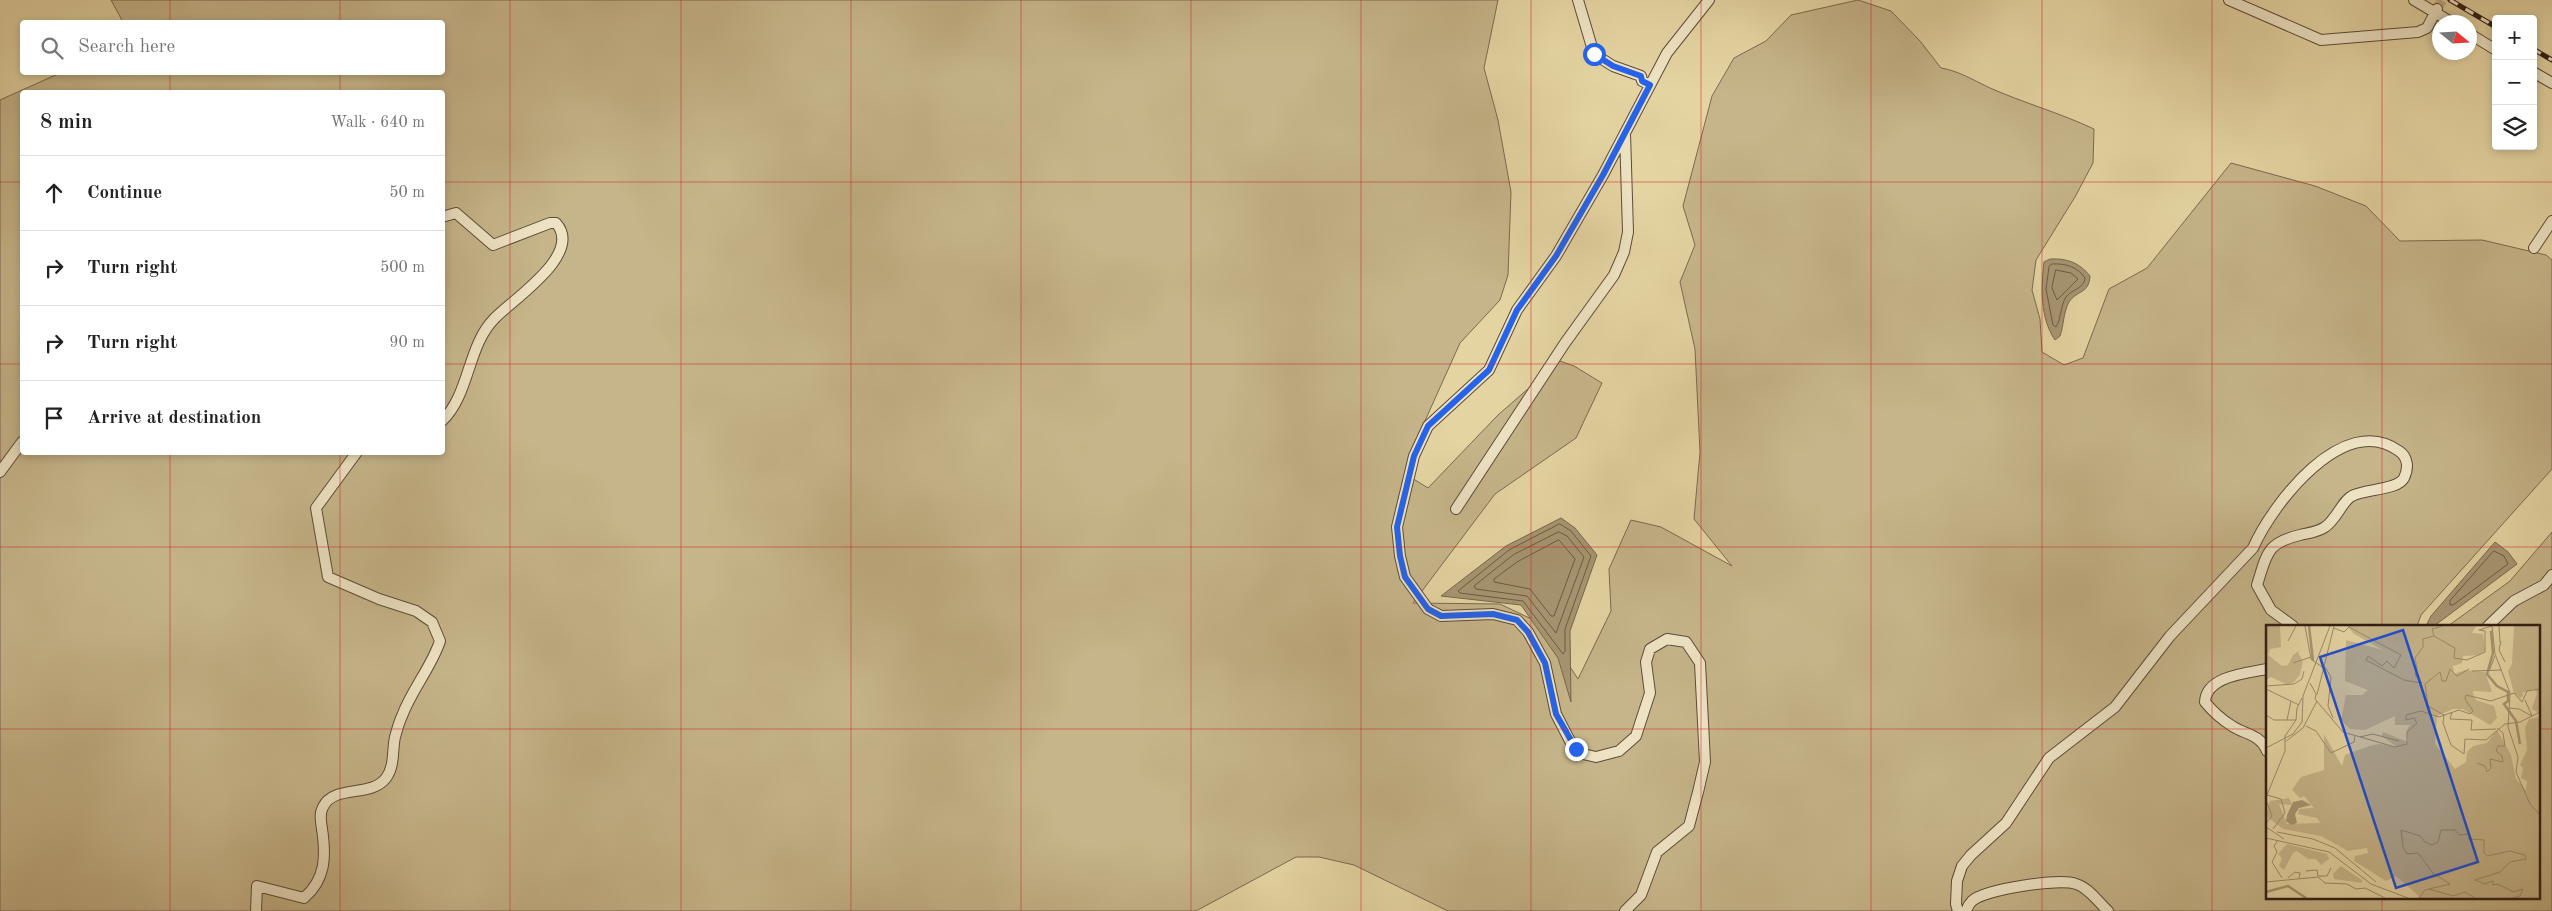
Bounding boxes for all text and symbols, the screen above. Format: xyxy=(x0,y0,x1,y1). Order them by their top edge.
north arrow xyxy=(2432,15,2477,60)
map controls xyxy=(2492,15,2537,150)
button: + xyxy=(2492,15,2537,60)
search box xyxy=(20,20,445,75)
icon: search xyxy=(38,34,66,62)
text: Search here xyxy=(78,38,175,57)
route start xyxy=(1583,43,1606,66)
button: − xyxy=(2492,60,2537,105)
button: layers xyxy=(2492,105,2537,150)
text: 8 min xyxy=(40,112,93,133)
text: Walk · 640 m xyxy=(330,115,425,131)
icon: ahead xyxy=(40,179,68,207)
text: Continue xyxy=(87,184,162,203)
text: 50 m xyxy=(389,185,425,201)
icon: right xyxy=(40,254,68,282)
text: Turn right xyxy=(87,259,177,278)
text: 500 m xyxy=(380,260,425,276)
icon: right xyxy=(40,329,68,357)
text: Turn right xyxy=(87,334,177,353)
text: 90 m xyxy=(389,335,425,351)
icon: arrive xyxy=(40,404,68,432)
text: Arrive at destination xyxy=(87,409,261,428)
inset map xyxy=(2266,625,2540,898)
route end xyxy=(1565,738,1588,761)

